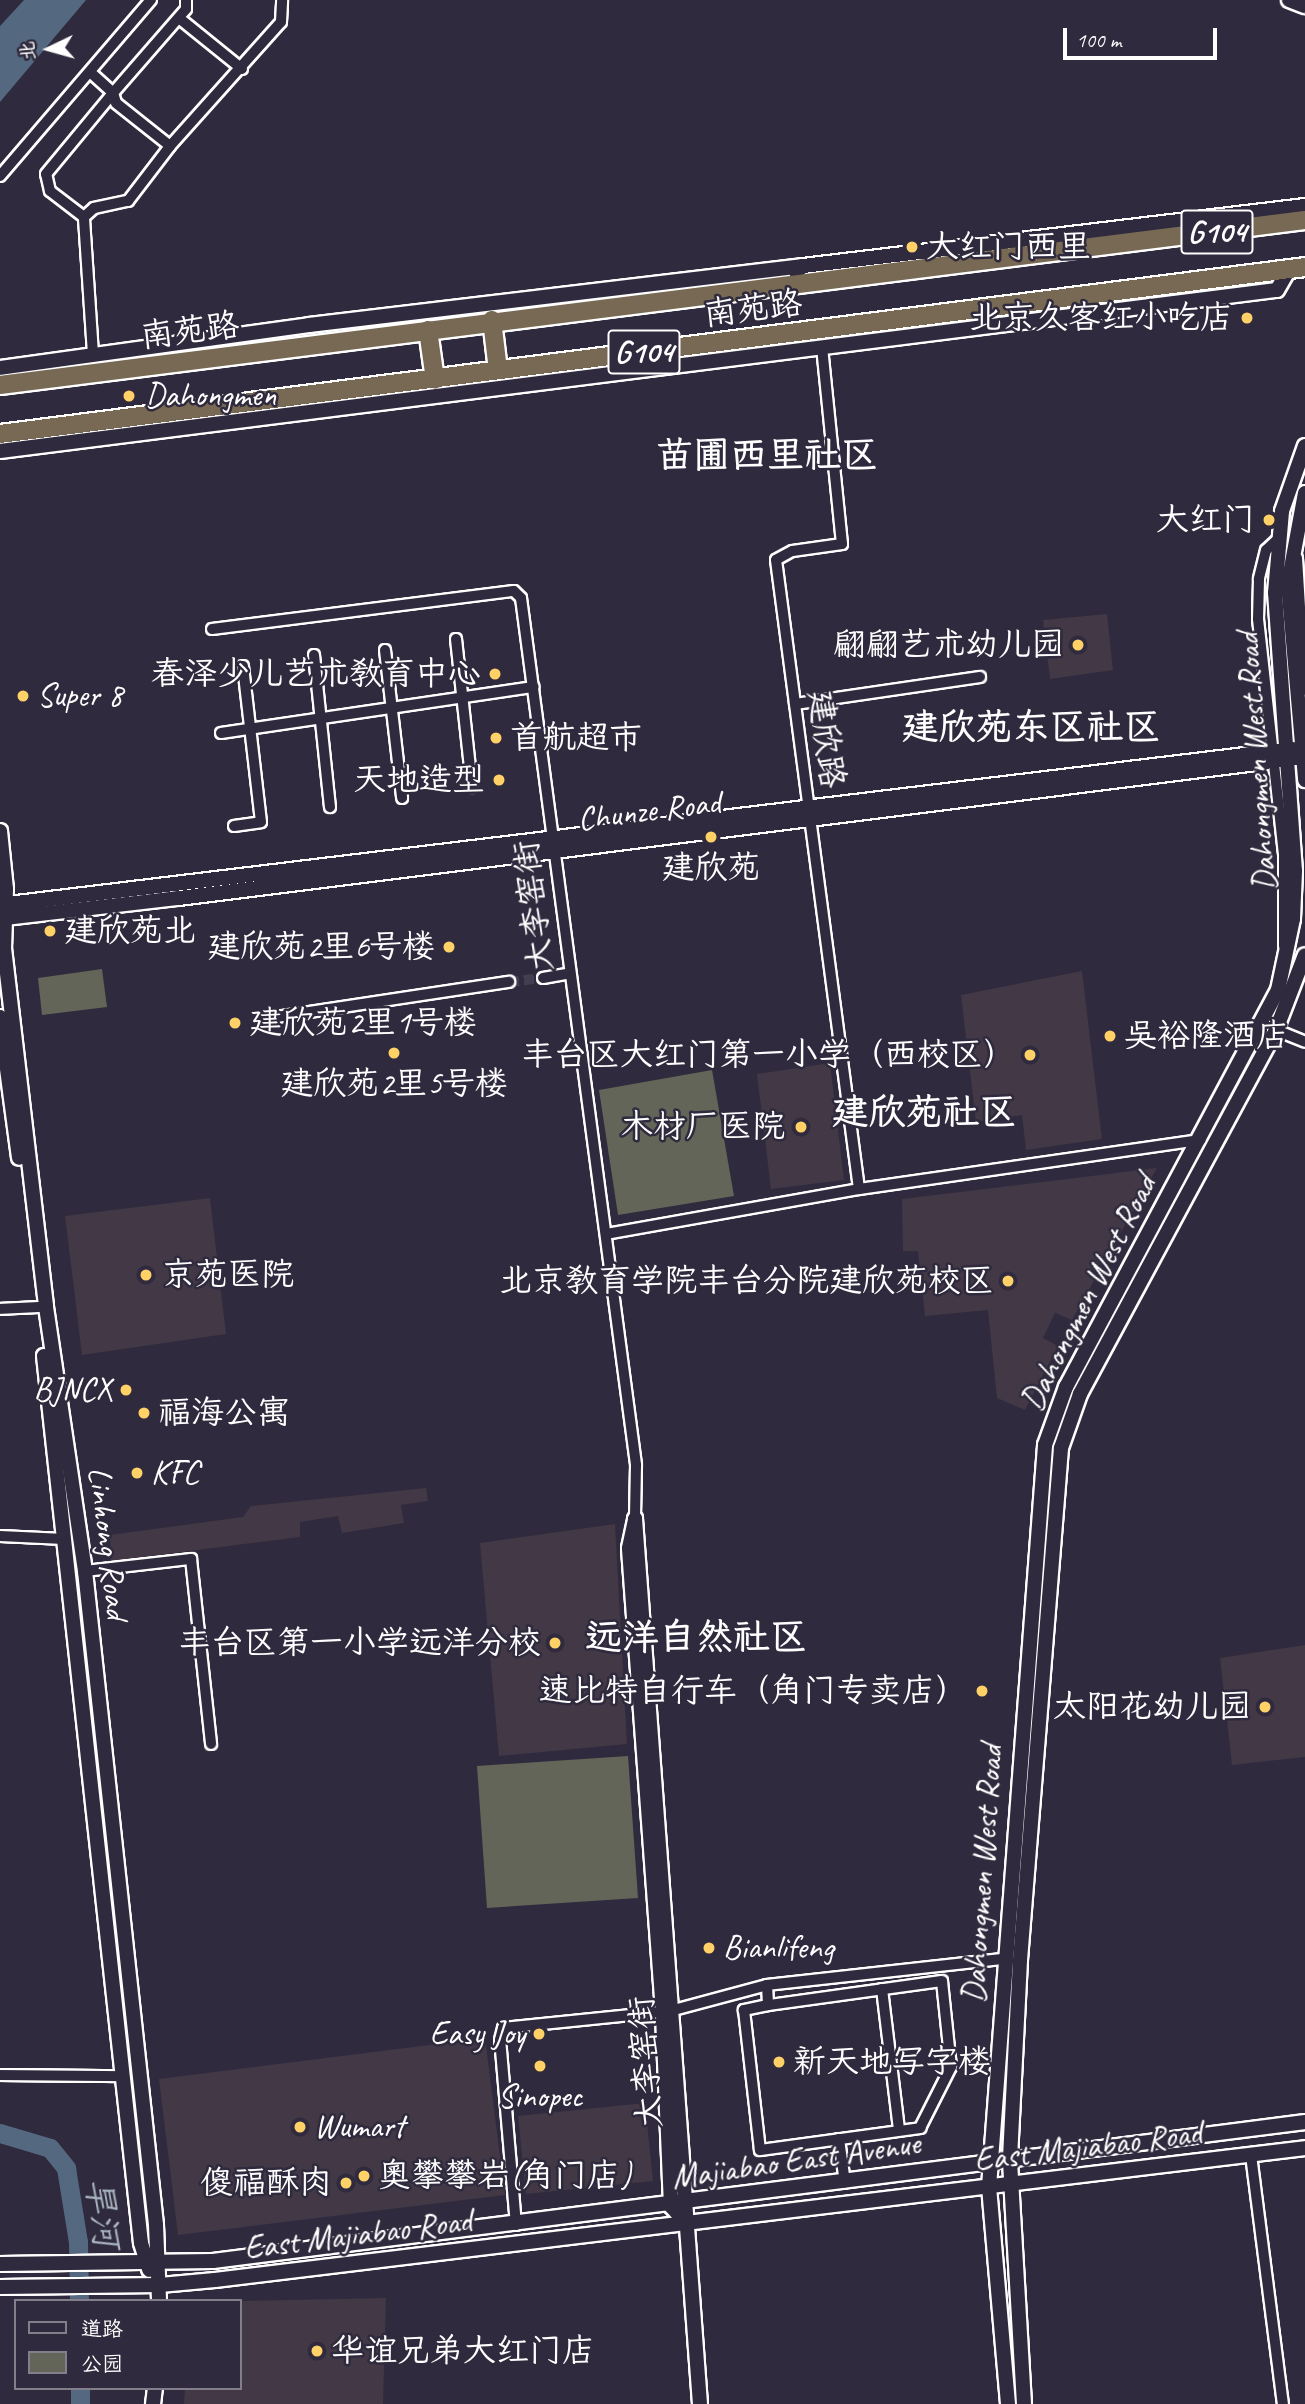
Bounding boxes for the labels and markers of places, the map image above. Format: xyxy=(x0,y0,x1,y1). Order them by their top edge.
place label: 大红门西里 xyxy=(926,227,1091,267)
marker: 大红门西里 xyxy=(904,239,920,255)
place label: 北京久客红小吃店 xyxy=(969,298,1233,338)
marker: 北京久客红小吃店 xyxy=(1239,310,1255,326)
place label: Dahongmen xyxy=(145,376,276,416)
marker: Dahongmen xyxy=(119,386,139,406)
place label: 大红门 xyxy=(1156,500,1255,540)
marker: 大红门 xyxy=(1261,512,1277,528)
place label: 翩翩艺术幼儿园 xyxy=(833,625,1064,665)
marker: 翩翩艺术幼儿园 xyxy=(1070,637,1086,653)
place label: 春泽少儿艺术教育中心 xyxy=(151,654,481,694)
marker: 春泽少儿艺术教育中心 xyxy=(487,666,503,682)
place label: Super 8 xyxy=(37,676,123,716)
marker: Super 8 xyxy=(15,688,31,704)
place label: 首航超市 xyxy=(510,718,642,758)
marker: 首航超市 xyxy=(488,730,504,746)
place label: 天地造型 xyxy=(353,760,485,800)
marker: 天地造型 xyxy=(491,772,507,788)
marker: 建欣苑 xyxy=(703,829,719,845)
place label: 建欣苑 xyxy=(662,848,760,888)
place label: 建欣苑北 xyxy=(64,911,196,951)
marker: 建欣苑北 xyxy=(42,923,58,939)
place label: 建欣苑2里6号楼 xyxy=(207,927,435,967)
marker: 建欣苑2里6号楼 xyxy=(441,939,457,955)
place label: 建欣苑2里1号楼 xyxy=(249,1003,477,1043)
marker: 建欣苑2里1号楼 xyxy=(227,1015,243,1031)
place label: 吴裕隆酒店 xyxy=(1124,1016,1289,1056)
marker: 吴裕隆酒店 xyxy=(1102,1028,1118,1044)
place label: 丰台区大红门第一小学（西校区） xyxy=(521,1035,1016,1075)
marker: 建欣苑2里5号楼 xyxy=(386,1045,402,1061)
marker: 丰台区大红门第一小学（西校区） xyxy=(1022,1047,1038,1063)
place label: 建欣苑2里5号楼 xyxy=(280,1064,508,1104)
place label: 木材厂医院 xyxy=(620,1107,785,1147)
marker: 木材厂医院 xyxy=(791,1117,811,1137)
place label: 京苑医院 xyxy=(162,1255,294,1295)
place label: 北京教育学院丰台分院建欣苑校区 xyxy=(499,1261,994,1301)
marker: 京苑医院 xyxy=(136,1265,156,1285)
marker: 北京教育学院丰台分院建欣苑校区 xyxy=(1000,1273,1016,1289)
place label: BJNCX xyxy=(34,1370,112,1410)
marker: BJNCX xyxy=(118,1382,134,1398)
place label: 福海公寓 xyxy=(158,1393,290,1433)
marker: 福海公寓 xyxy=(136,1405,152,1421)
place label: KFC xyxy=(151,1453,199,1493)
marker: KFC xyxy=(129,1465,145,1481)
place label: 丰台区第一小学远洋分校 xyxy=(178,1623,541,1663)
marker: 丰台区第一小学远洋分校 xyxy=(547,1635,563,1651)
place label: 速比特自行车（角门专卖店） xyxy=(539,1671,968,1711)
marker: 速比特自行车（角门专卖店） xyxy=(974,1683,990,1699)
place label: 太阳花幼儿园 xyxy=(1053,1687,1251,1727)
marker: 太阳花幼儿园 xyxy=(1257,1699,1273,1715)
place label: Bianlifeng xyxy=(723,1928,833,1968)
marker: Bianlifeng xyxy=(701,1940,717,1956)
place label: Easy Joy xyxy=(430,2014,525,2054)
marker: Easy Joy xyxy=(531,2026,547,2042)
place label: 新天地写字楼 xyxy=(793,2042,991,2082)
marker: 新天地写字楼 xyxy=(771,2054,787,2070)
marker: Sinopec xyxy=(532,2058,548,2074)
place label: Sinopec xyxy=(498,2077,582,2117)
place label: Wumart xyxy=(314,2107,404,2147)
marker: Wumart xyxy=(292,2119,308,2135)
place label: 奥攀攀岩(角门店) xyxy=(378,2156,631,2196)
place label: 傻福酥肉 xyxy=(200,2163,332,2203)
marker: 奥攀攀岩(角门店) xyxy=(356,2168,372,2184)
marker: 傻福酥肉 xyxy=(338,2175,354,2191)
place label: 华谊兄弟大红门店 xyxy=(331,2331,595,2371)
marker: 华谊兄弟大红门店 xyxy=(309,2343,325,2359)

